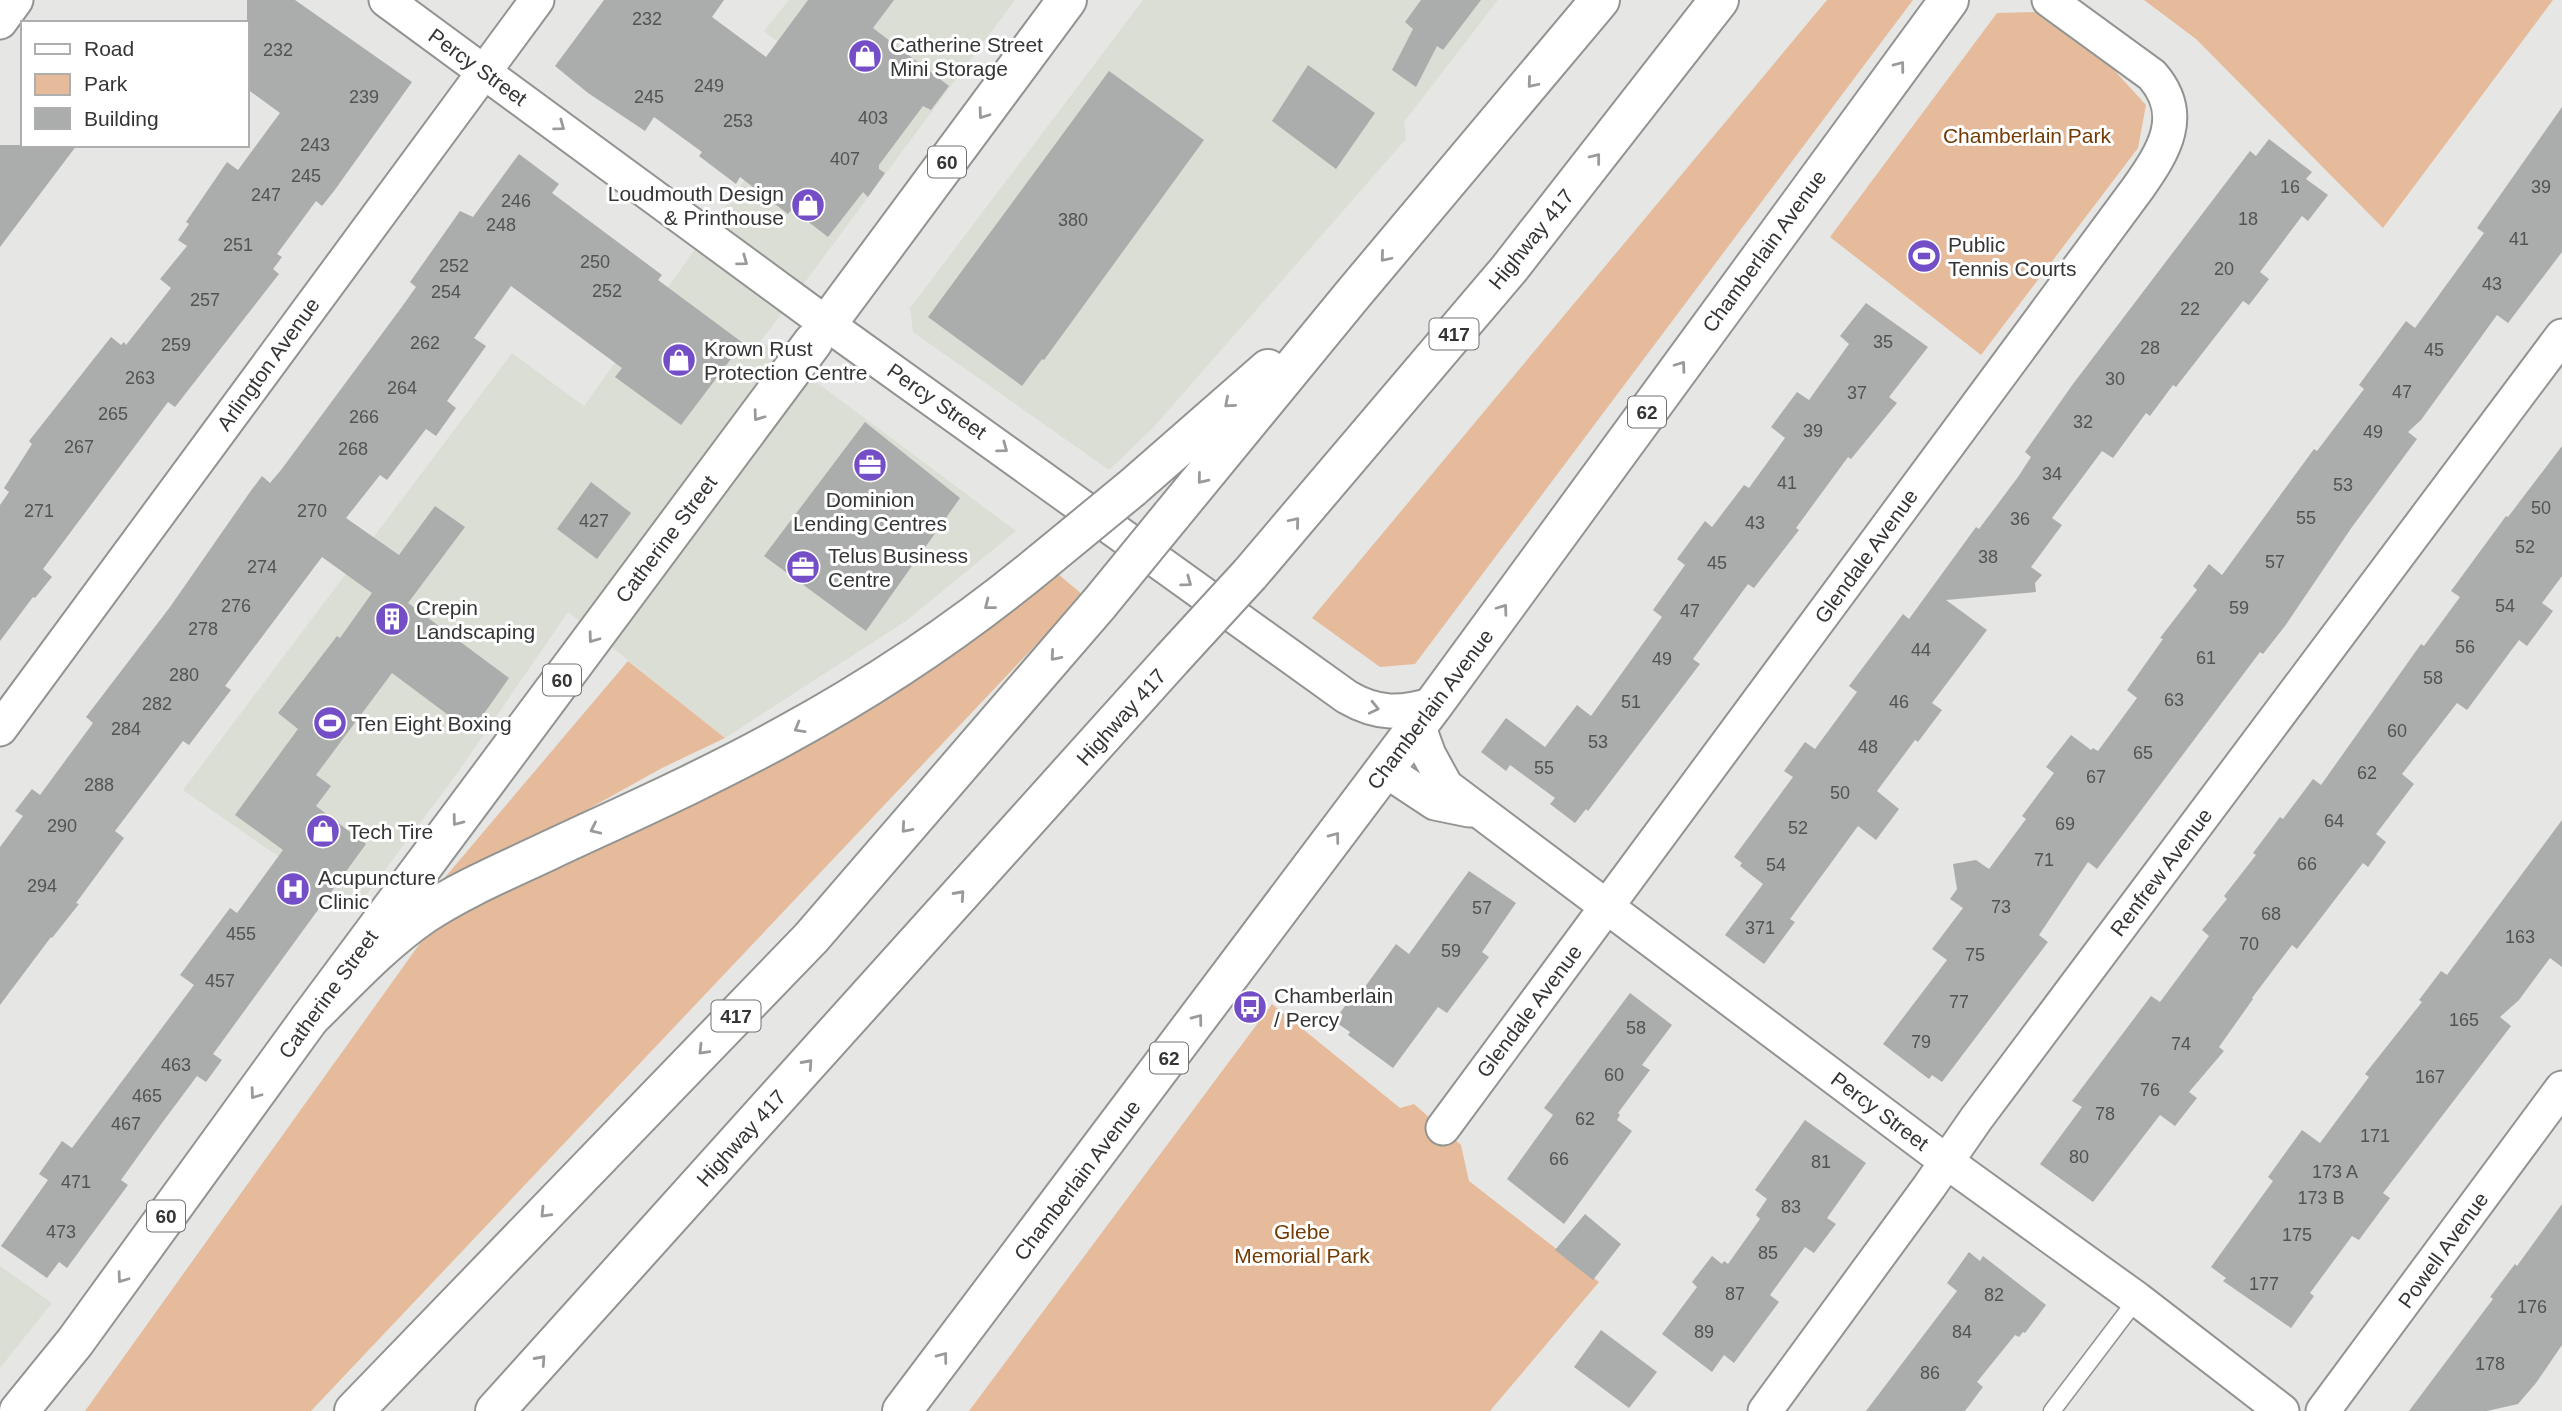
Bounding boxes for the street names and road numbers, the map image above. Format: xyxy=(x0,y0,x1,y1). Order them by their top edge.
street label: Percy Street xyxy=(425,24,532,110)
road number: 60 xyxy=(928,146,966,178)
street label: Chamberlain Avenue xyxy=(1698,166,1830,336)
street label: Highway 417 xyxy=(1484,185,1578,293)
street label: Arlington Avenue xyxy=(212,293,324,435)
road number: 417 xyxy=(1430,318,1478,350)
street label: Percy Street xyxy=(883,358,991,444)
road number: 62 xyxy=(1628,396,1666,428)
street label: Catherine Street xyxy=(611,471,721,607)
street label: Glendale Avenue xyxy=(1810,485,1922,627)
street label: Chamberlain Avenue xyxy=(1362,624,1498,794)
road number: 60 xyxy=(543,664,581,695)
street label: Highway 417 xyxy=(1072,664,1170,770)
street label: Renfrew Avenue xyxy=(2106,804,2216,940)
street label: Catherine Street xyxy=(274,925,382,1063)
street label: Glendale Avenue xyxy=(1472,940,1586,1082)
road number: 417 xyxy=(712,1000,760,1032)
road number: 62 xyxy=(1150,1042,1188,1074)
street label: Percy Street xyxy=(1827,1067,1933,1155)
street label: Highway 417 xyxy=(692,1085,790,1191)
street label: Chamberlain Avenue xyxy=(1009,1095,1145,1265)
street label: Powell Avenue xyxy=(2393,1188,2493,1312)
road number: 60 xyxy=(147,1200,185,1232)

